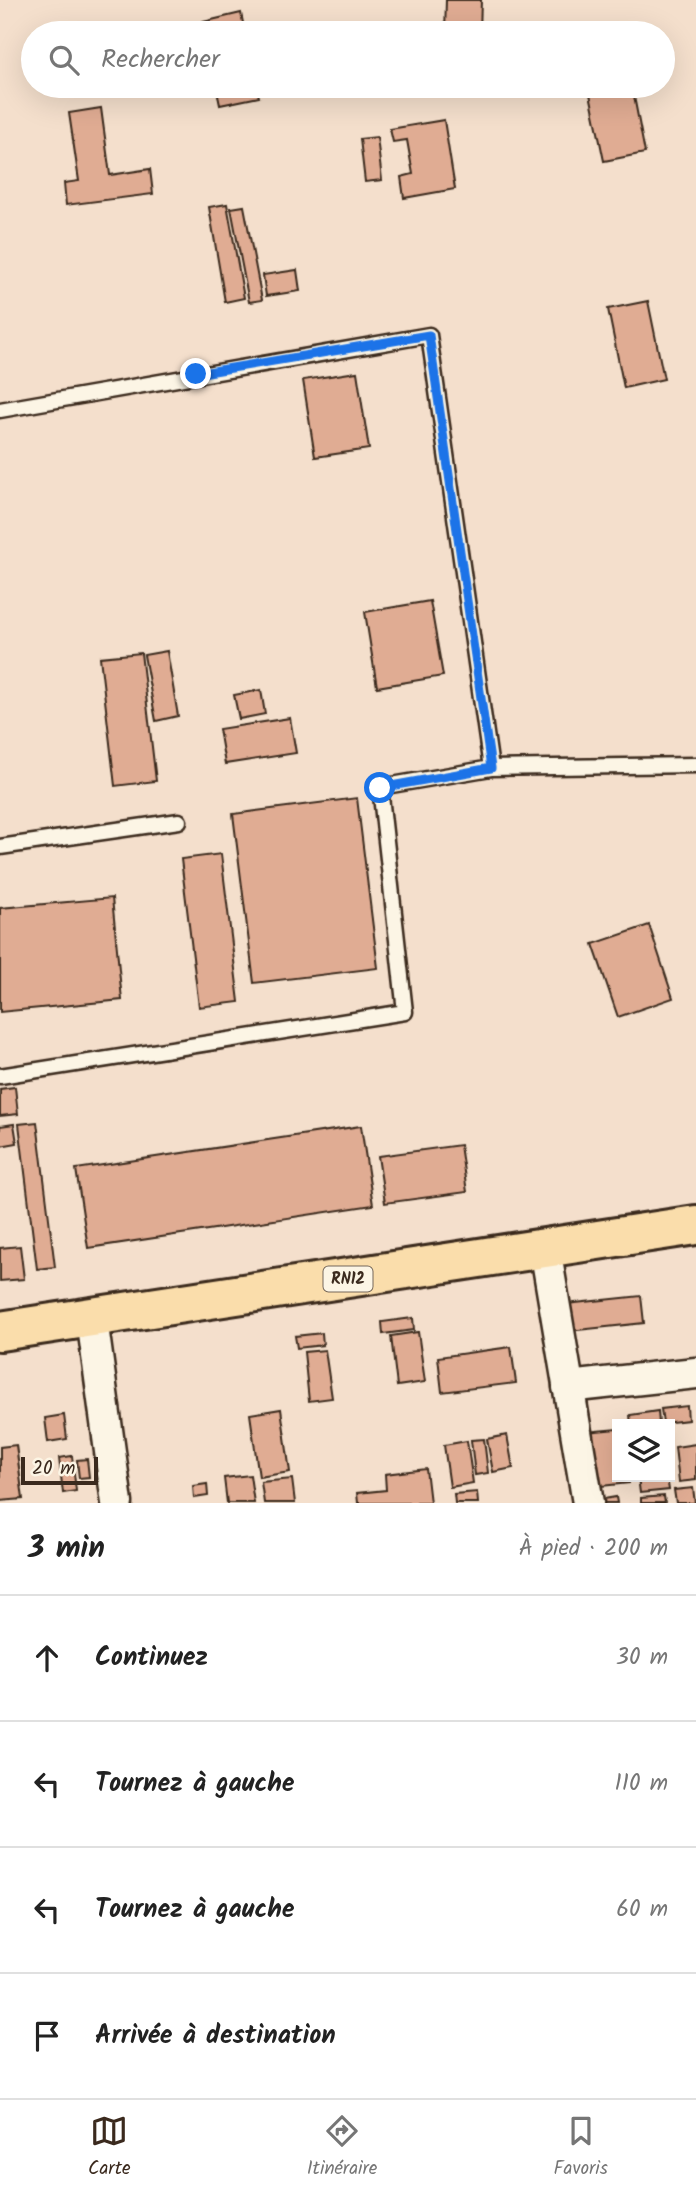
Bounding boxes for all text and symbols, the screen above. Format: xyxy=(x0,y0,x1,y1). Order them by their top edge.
search box xyxy=(21,21,675,98)
text: Rechercher xyxy=(101,39,220,81)
icon: search xyxy=(45,41,83,79)
route end xyxy=(180,358,211,389)
route start xyxy=(364,772,395,803)
road number: RN12 xyxy=(324,1266,372,1292)
map controls xyxy=(612,1419,675,1482)
button: layers xyxy=(612,1419,675,1482)
scale bar xyxy=(21,1454,98,1486)
text: 20 m xyxy=(32,1454,75,1484)
text: 3 min xyxy=(28,1525,105,1573)
text: À pied · 200 m xyxy=(519,1531,668,1567)
text: Continuez xyxy=(95,1637,208,1679)
icon: ahead xyxy=(28,1639,66,1677)
text: 30 m xyxy=(616,1640,668,1676)
text: Tournez à gauche xyxy=(95,1763,295,1805)
icon: left xyxy=(28,1765,66,1803)
text: 110 m xyxy=(615,1766,668,1802)
text: Tournez à gauche xyxy=(95,1889,295,1931)
icon: left xyxy=(28,1891,66,1929)
text: 60 m xyxy=(616,1892,668,1928)
text: Arrivée à destination xyxy=(95,2015,336,2057)
icon: arrive xyxy=(28,2017,66,2055)
tab: Carte xyxy=(88,2112,131,2184)
tab: Itinéraire xyxy=(307,2112,377,2184)
tab: Favoris xyxy=(554,2112,608,2184)

